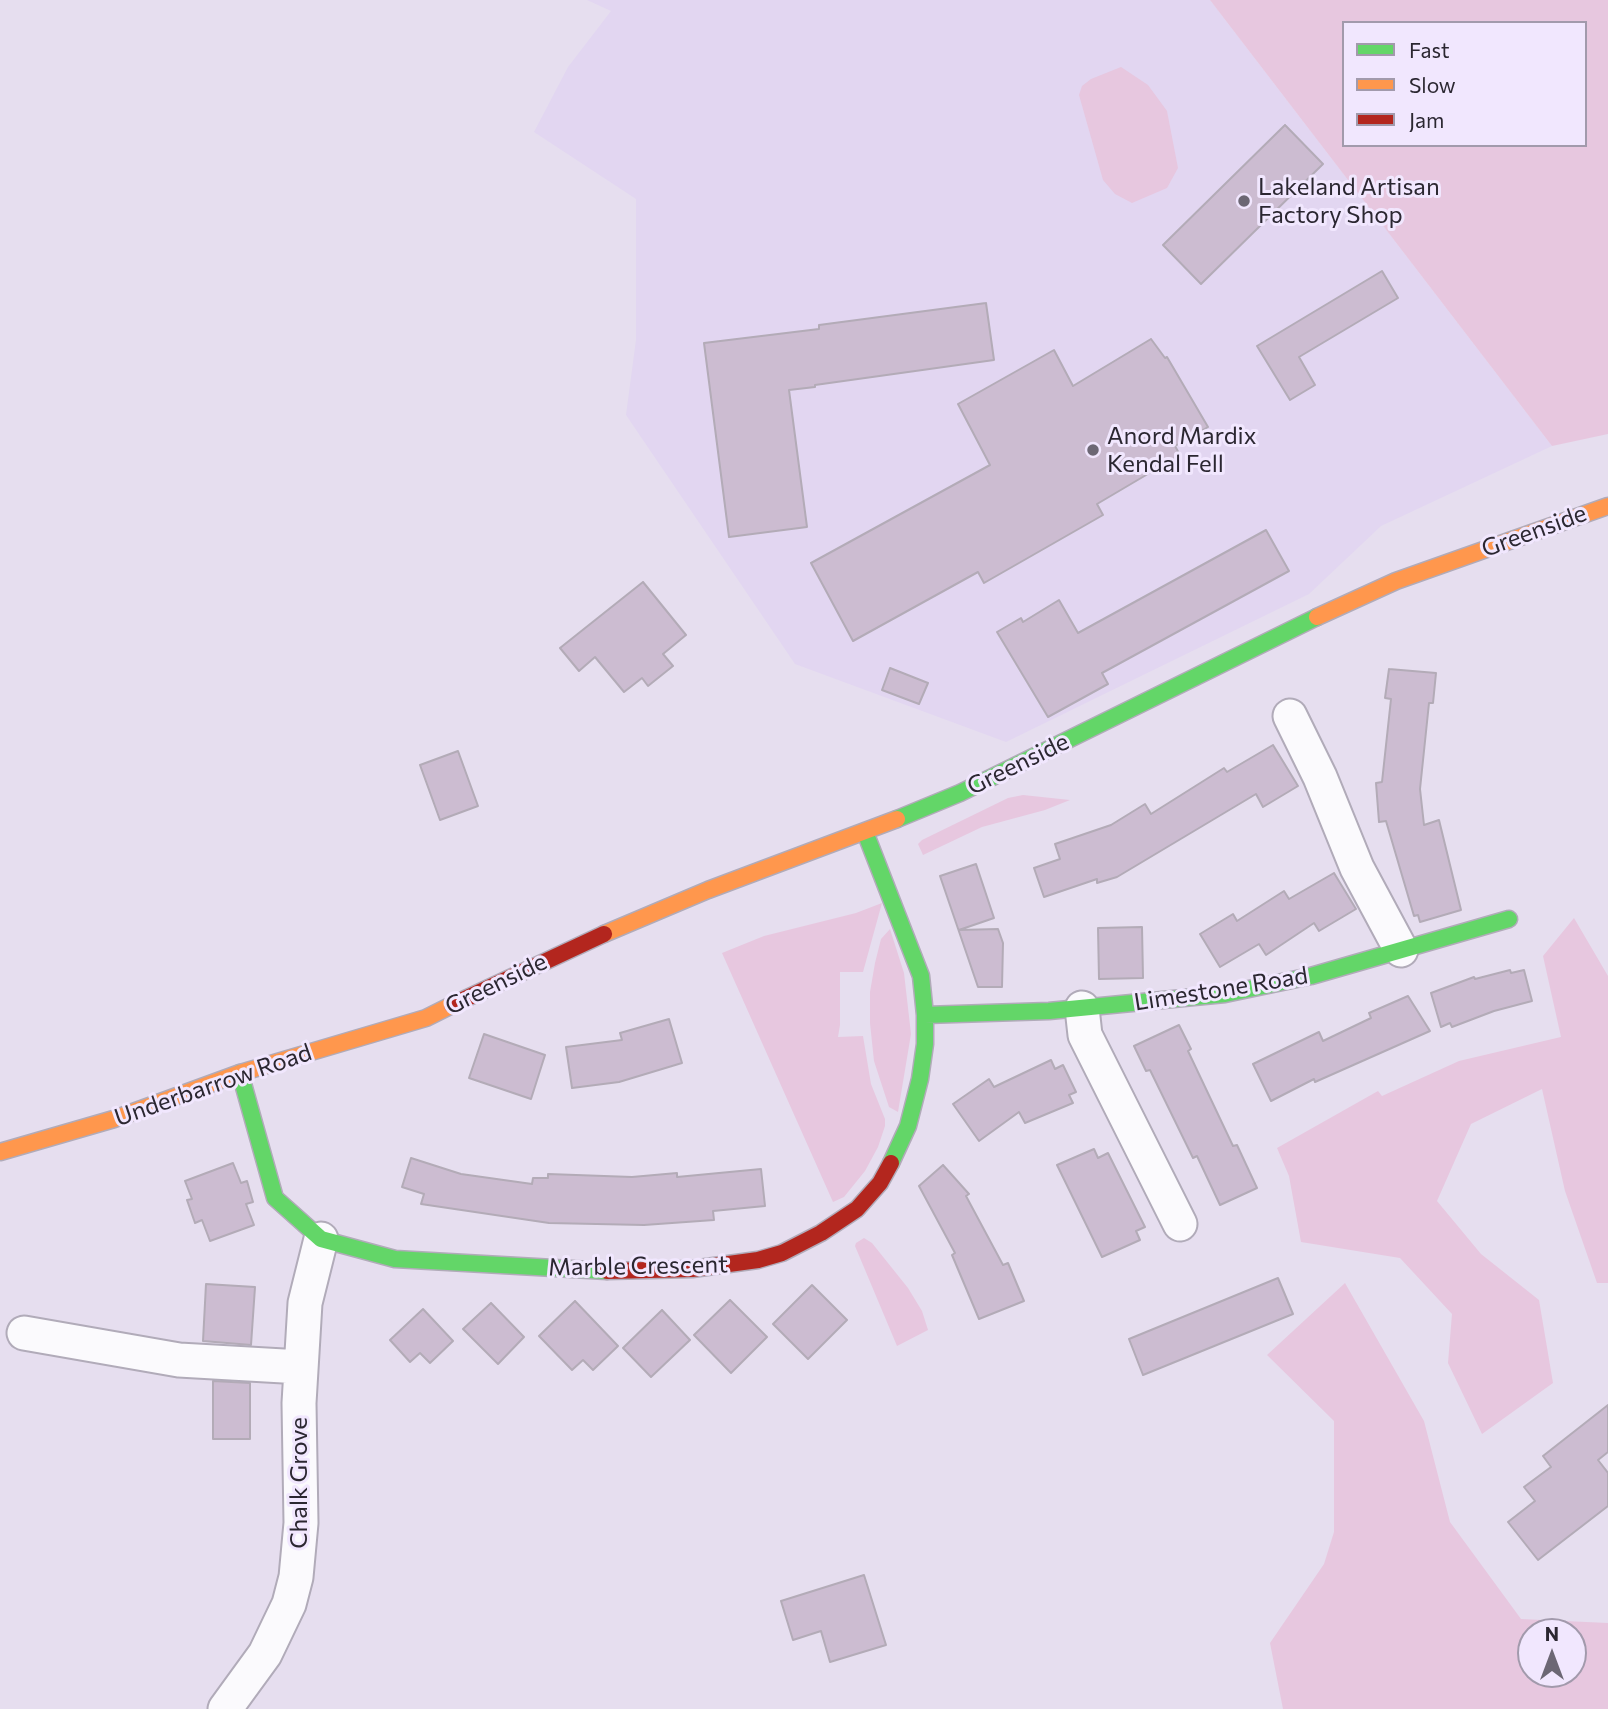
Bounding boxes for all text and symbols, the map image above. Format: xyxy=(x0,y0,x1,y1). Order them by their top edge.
legend xyxy=(1342,21,1587,147)
text: Fast xyxy=(1409,37,1450,62)
text: Slow xyxy=(1409,72,1456,97)
text: Jam xyxy=(1409,107,1444,132)
place label: Lakeland Artisan Factory Shop xyxy=(1258,173,1440,229)
marker: Lakeland Artisan Factory Shop xyxy=(1236,193,1252,209)
place label: Anord Mardix Kendal Fell xyxy=(1107,422,1257,478)
marker: Anord Mardix Kendal Fell xyxy=(1085,442,1101,458)
street label: Greenside xyxy=(1478,499,1590,563)
street label: Greenside xyxy=(963,727,1073,801)
street label: Greenside xyxy=(441,947,551,1021)
street label: Limestone Road xyxy=(1132,961,1310,1017)
street label: Underbarrow Road xyxy=(111,1038,315,1132)
street label: Marble Crescent xyxy=(548,1250,728,1282)
street label: Chalk Grove xyxy=(285,1417,313,1549)
north arrow xyxy=(1517,1618,1587,1688)
text: N xyxy=(1545,1622,1559,1645)

